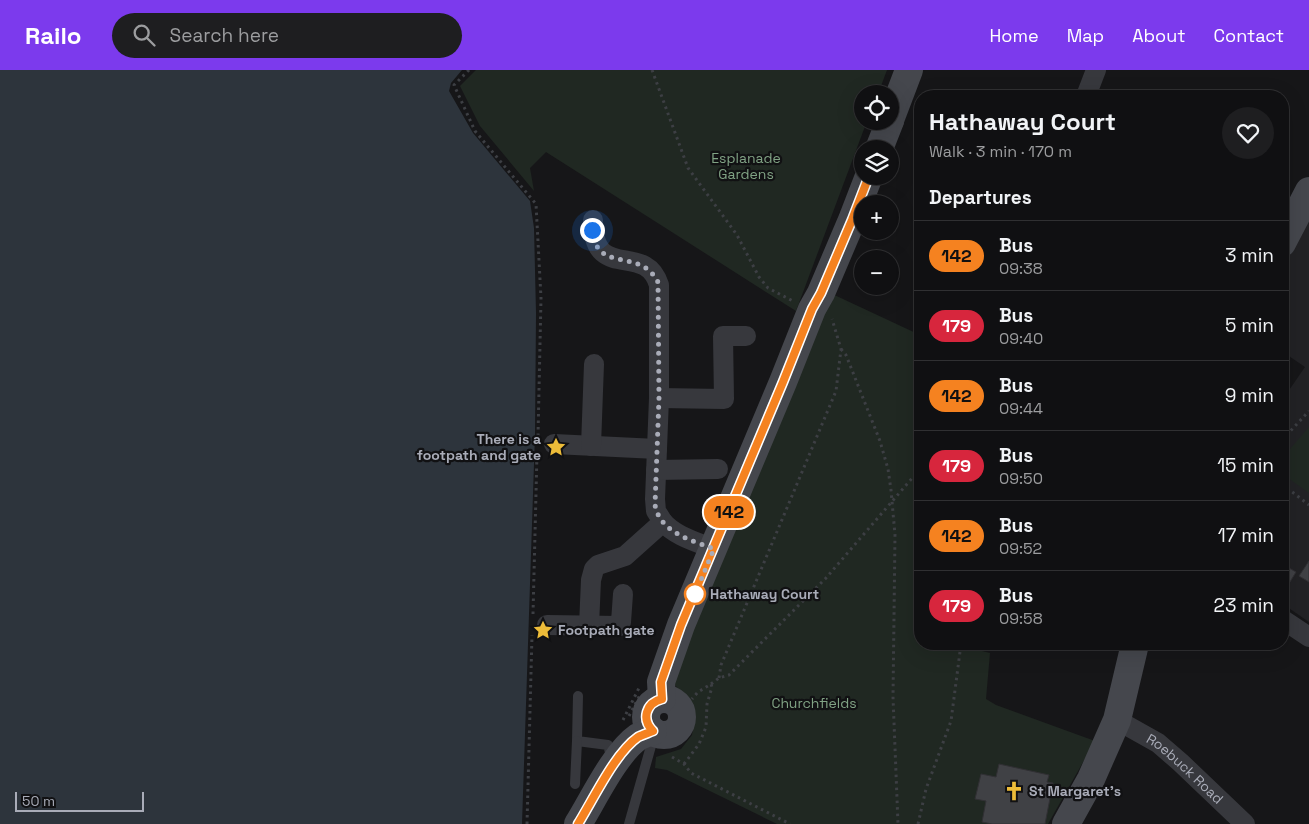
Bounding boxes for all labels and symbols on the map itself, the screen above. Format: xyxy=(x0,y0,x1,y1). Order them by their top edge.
park label: Esplanade Gardens xyxy=(711,149,781,183)
your location xyxy=(580,218,605,243)
place label: There is a footpath and gate xyxy=(417,430,541,464)
place icon: There is a footpath and gate xyxy=(545,436,567,458)
line badge: 142 xyxy=(700,496,758,528)
marker: Hathaway Court xyxy=(684,583,706,605)
place label: Hathaway Court xyxy=(710,585,819,603)
place icon: Footpath gate xyxy=(532,619,554,641)
place label: Footpath gate xyxy=(558,621,655,639)
park label: Churchfields xyxy=(771,694,857,712)
street label: Roebuck Road xyxy=(1143,729,1227,808)
church icon: St Margaret's xyxy=(1003,780,1025,802)
place label: St Margaret's xyxy=(1029,782,1121,800)
scale bar xyxy=(15,789,144,812)

